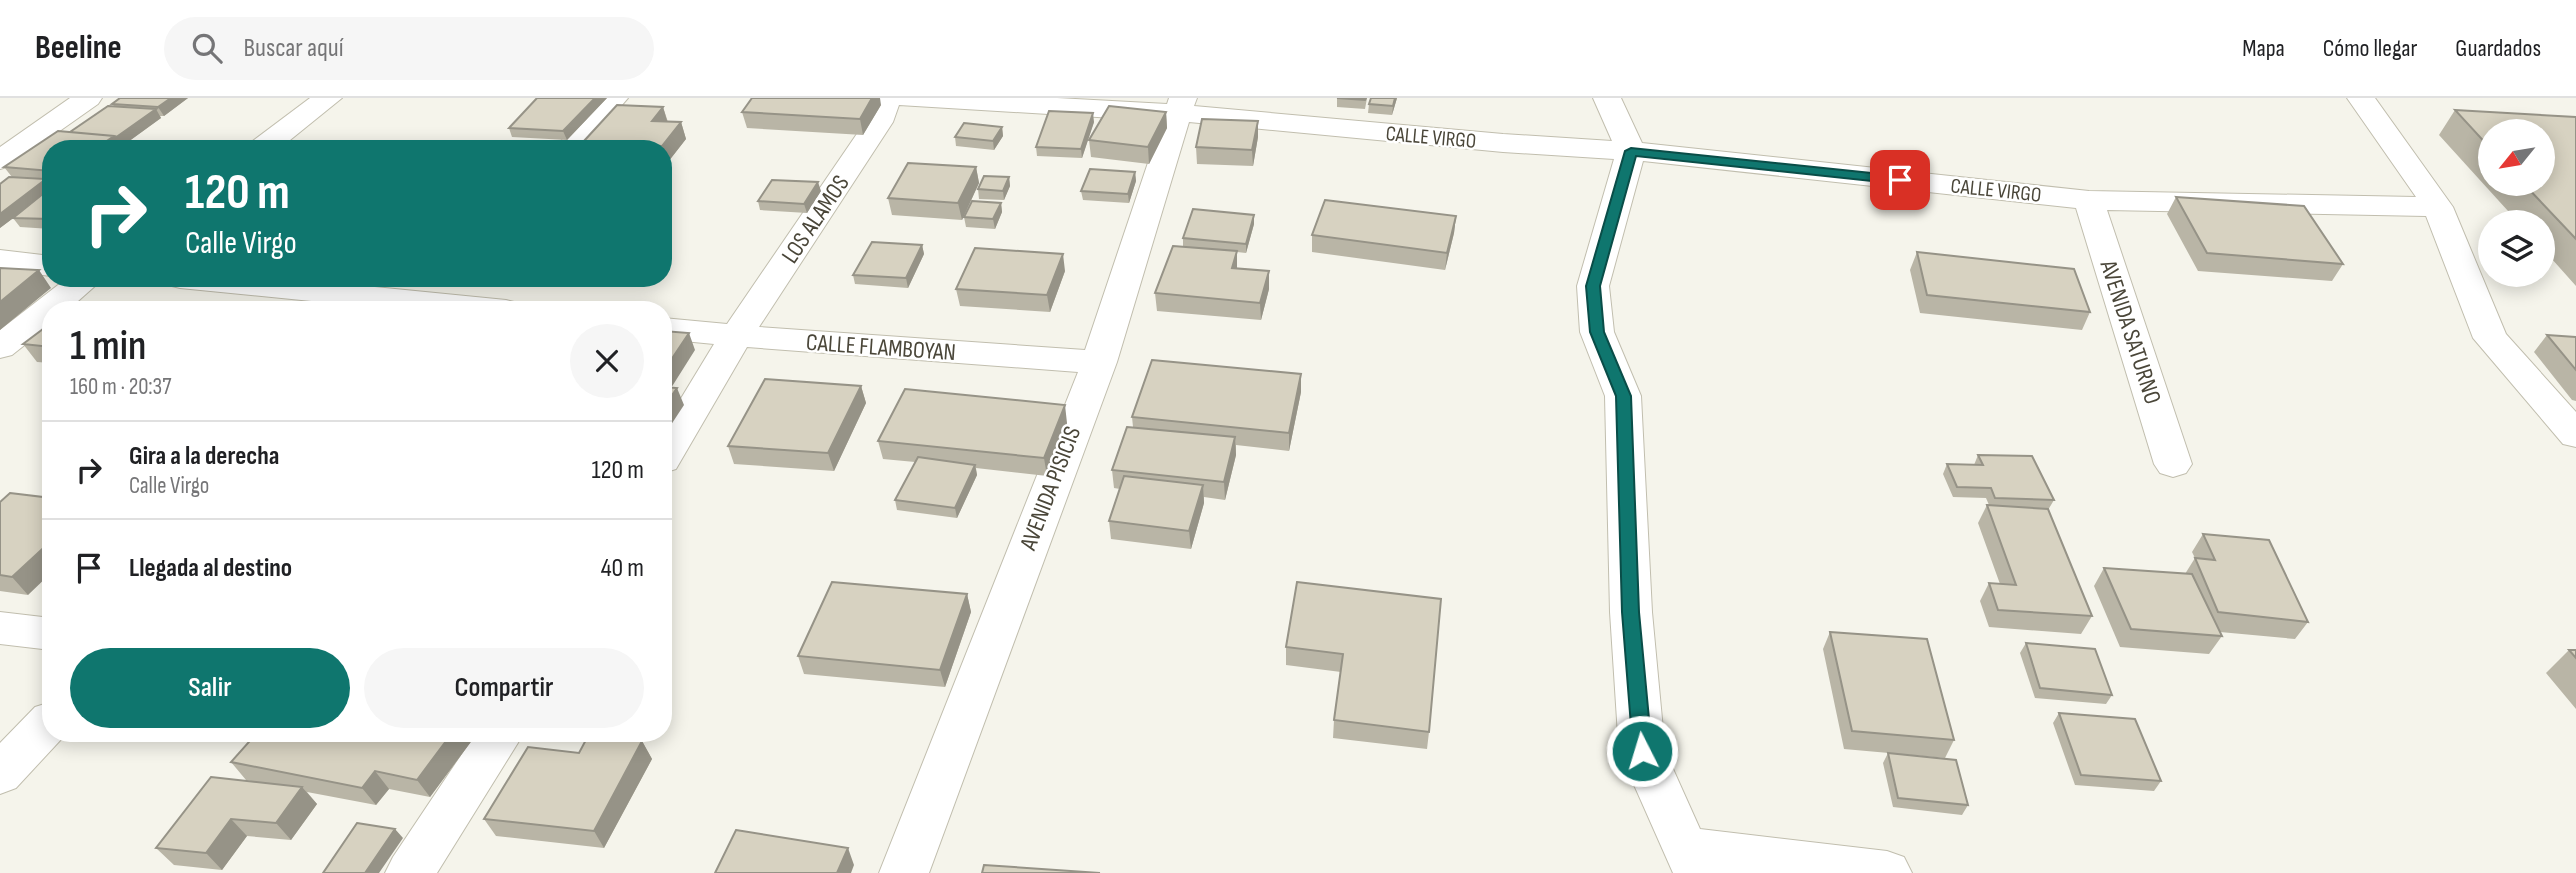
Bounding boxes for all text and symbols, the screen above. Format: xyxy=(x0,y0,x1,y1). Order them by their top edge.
search box xyxy=(164,17,654,80)
text: Beeline xyxy=(35,28,122,68)
icon: search xyxy=(188,29,226,67)
text: Buscar aquí xyxy=(244,33,344,64)
text: Mapa xyxy=(2242,34,2285,63)
text: Cómo llegar xyxy=(2323,34,2417,63)
text: Guardados xyxy=(2455,34,2541,63)
north arrow xyxy=(2478,119,2555,196)
map controls xyxy=(2478,119,2555,287)
street label: CALLE VIRGO xyxy=(1385,121,1477,154)
pin xyxy=(1870,150,1930,210)
icon: arrive xyxy=(1881,161,1919,199)
text: 120 m xyxy=(185,164,290,223)
icon: right xyxy=(70,168,161,259)
street label: LOS ALAMOS xyxy=(775,170,855,269)
street label: CALLE VIRGO xyxy=(1949,173,2042,208)
button: layers xyxy=(2478,210,2555,287)
text: Calle Virgo xyxy=(185,224,297,263)
street label: AVENIDA SATURNO xyxy=(2093,256,2167,408)
text: 1 min xyxy=(70,321,146,372)
button: close xyxy=(570,324,644,398)
street label: CALLE FLAMBOYAN xyxy=(805,328,957,367)
text: 160 m · 20:37 xyxy=(70,373,171,401)
street label: AVENIDA PISICIS xyxy=(1013,422,1087,555)
text: Gira a la derecha xyxy=(129,441,279,472)
icon: right xyxy=(70,451,108,489)
text: 120 m xyxy=(591,455,644,486)
text: Calle Virgo xyxy=(129,472,209,500)
icon: arrive xyxy=(70,549,108,587)
text: Llegada al destino xyxy=(129,553,292,584)
text: 40 m xyxy=(601,553,644,584)
button: Salir xyxy=(70,648,350,728)
button: Compartir xyxy=(364,648,644,728)
position arrow xyxy=(1605,714,1679,788)

